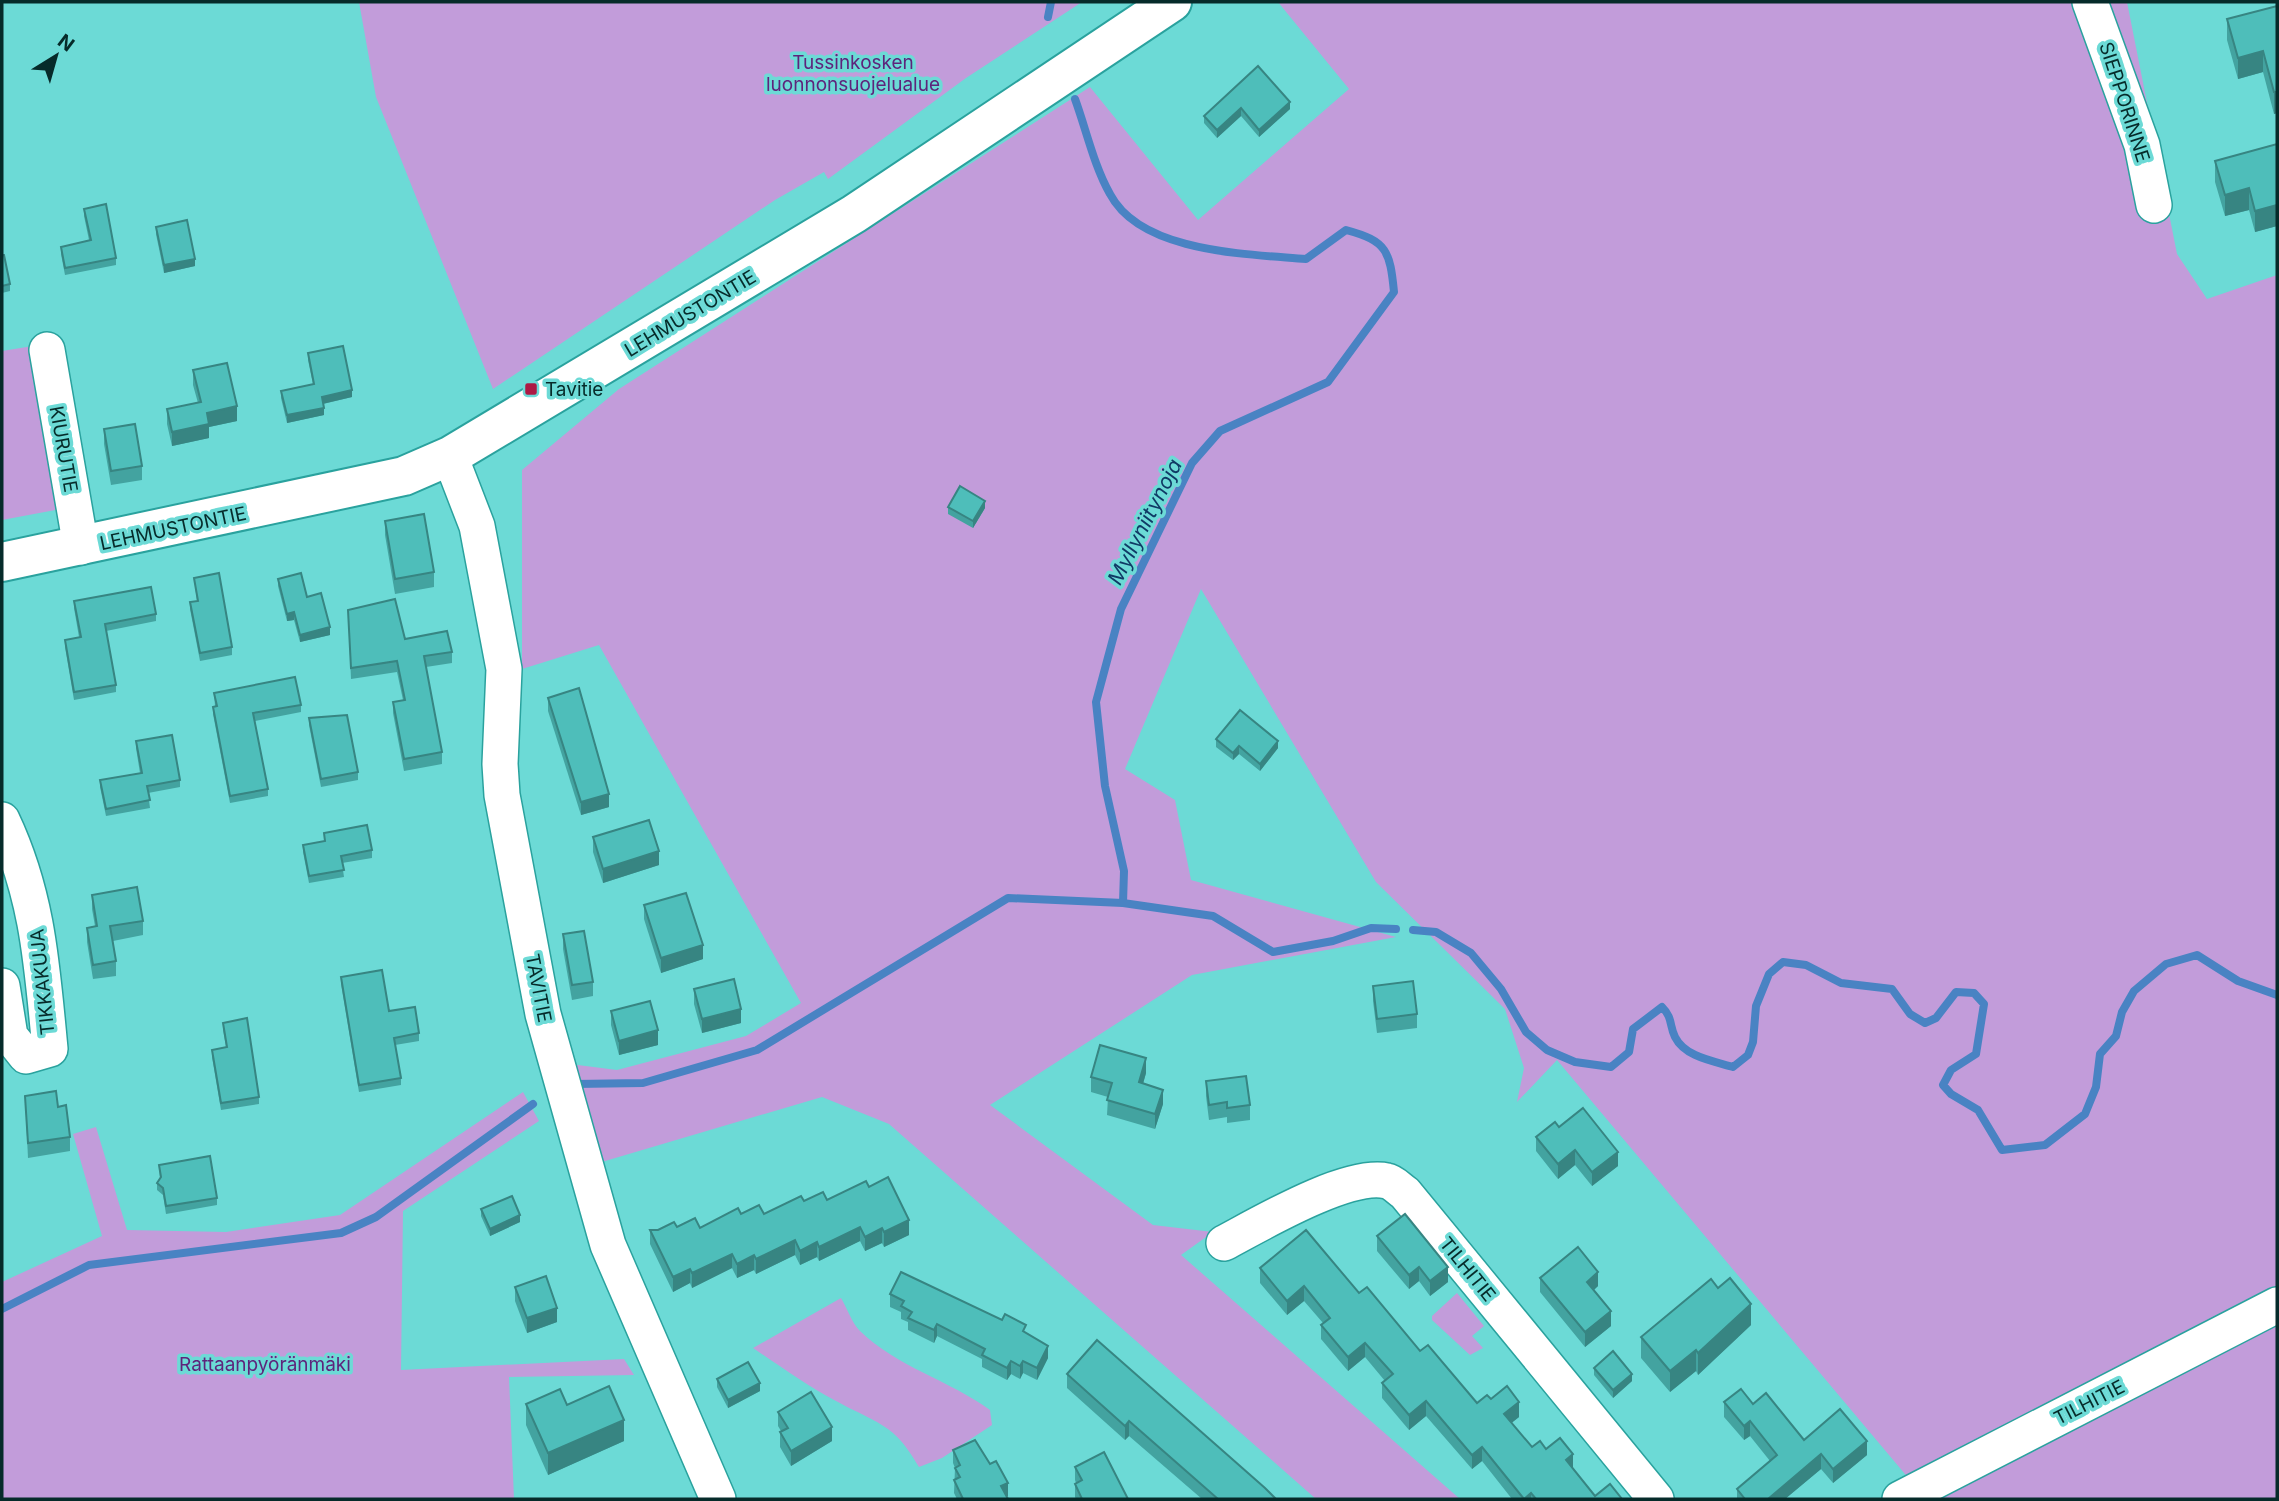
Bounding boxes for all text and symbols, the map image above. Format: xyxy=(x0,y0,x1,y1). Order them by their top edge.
north arrow xyxy=(21,21,91,91)
text: N xyxy=(53,29,79,56)
street label: SIEPPORINNE xyxy=(2094,39,2155,165)
park label: Tussinkosken luonnonsuojelualue xyxy=(766,51,940,96)
street label: LEHMUSTONTIE xyxy=(620,265,760,362)
place label: Tavitie xyxy=(545,378,603,401)
marker: Tavitie xyxy=(523,381,539,397)
street label: KIURUTIE xyxy=(45,404,82,494)
water label: Myllyniitynoja xyxy=(1102,455,1187,589)
street label: LEHMUSTONTIE xyxy=(98,502,248,555)
street label: TIKKAKUJA xyxy=(25,928,60,1036)
street label: TAVITIE xyxy=(521,952,556,1024)
street label: TILHITIE xyxy=(1435,1232,1501,1306)
park label: Rattaanpyöränmäki xyxy=(179,1353,351,1376)
street label: TILHITIE xyxy=(2050,1375,2128,1430)

